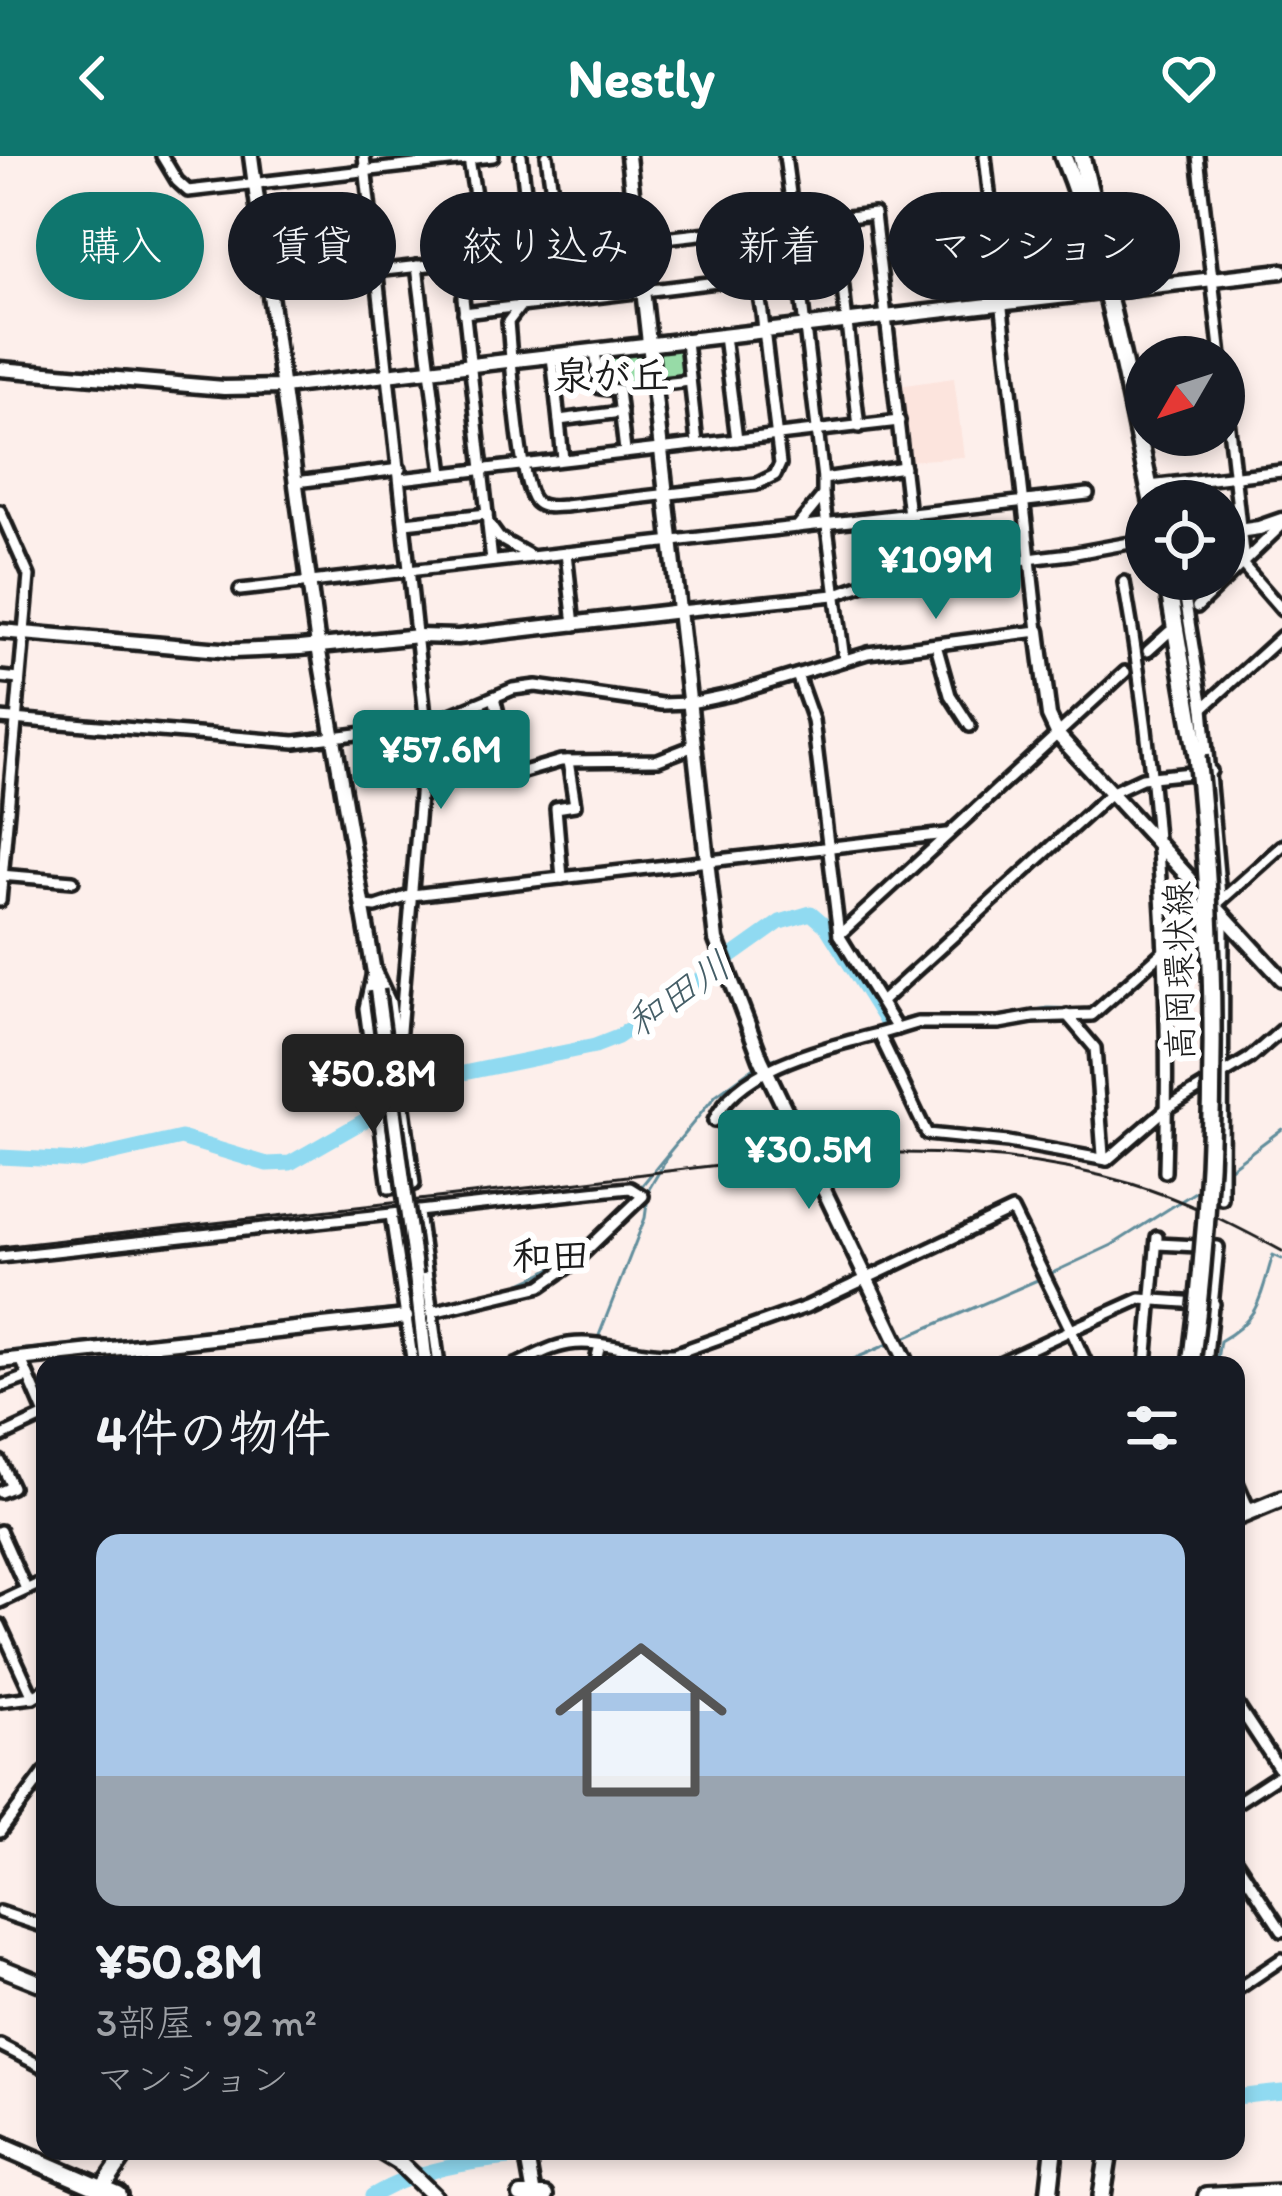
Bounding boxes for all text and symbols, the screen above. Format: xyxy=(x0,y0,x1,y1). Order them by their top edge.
icon: back xyxy=(60,45,126,111)
icon: heart xyxy=(1156,45,1222,111)
text: Nestly xyxy=(567,46,715,111)
chip: 購入 xyxy=(36,192,204,300)
chip: 賃貸 xyxy=(228,192,396,300)
chip: 絞り込み xyxy=(420,192,672,300)
chip: 新着 xyxy=(696,192,864,300)
chip: マンション xyxy=(888,192,1180,300)
north arrow xyxy=(1125,336,1245,456)
map controls xyxy=(1125,336,1245,600)
district label: 泉が丘 xyxy=(552,352,670,399)
button: locate xyxy=(1125,480,1245,600)
pin: ¥109M xyxy=(852,520,1020,622)
text: ¥109M xyxy=(878,535,994,582)
pin: ¥57.6M xyxy=(343,710,539,812)
text: ¥57.6M xyxy=(380,725,502,772)
street label: 高岡環状線 xyxy=(1156,881,1202,1061)
water label: 和田川 xyxy=(617,941,739,1047)
pin: ¥50.8M xyxy=(275,1034,471,1136)
text: ¥50.8M xyxy=(309,1049,437,1096)
pin: ¥30.5M xyxy=(711,1110,907,1212)
text: ¥30.5M xyxy=(745,1125,873,1172)
district label: 和田 xyxy=(512,1232,590,1279)
icon: filters xyxy=(1119,1395,1185,1461)
text: 4件の物件 xyxy=(96,1402,331,1463)
icon: home xyxy=(533,1612,749,1828)
text: ¥50.8M xyxy=(96,1930,263,1991)
text: 3部屋 · 92 m² xyxy=(96,1999,317,2046)
text: マンション xyxy=(96,2055,289,2102)

